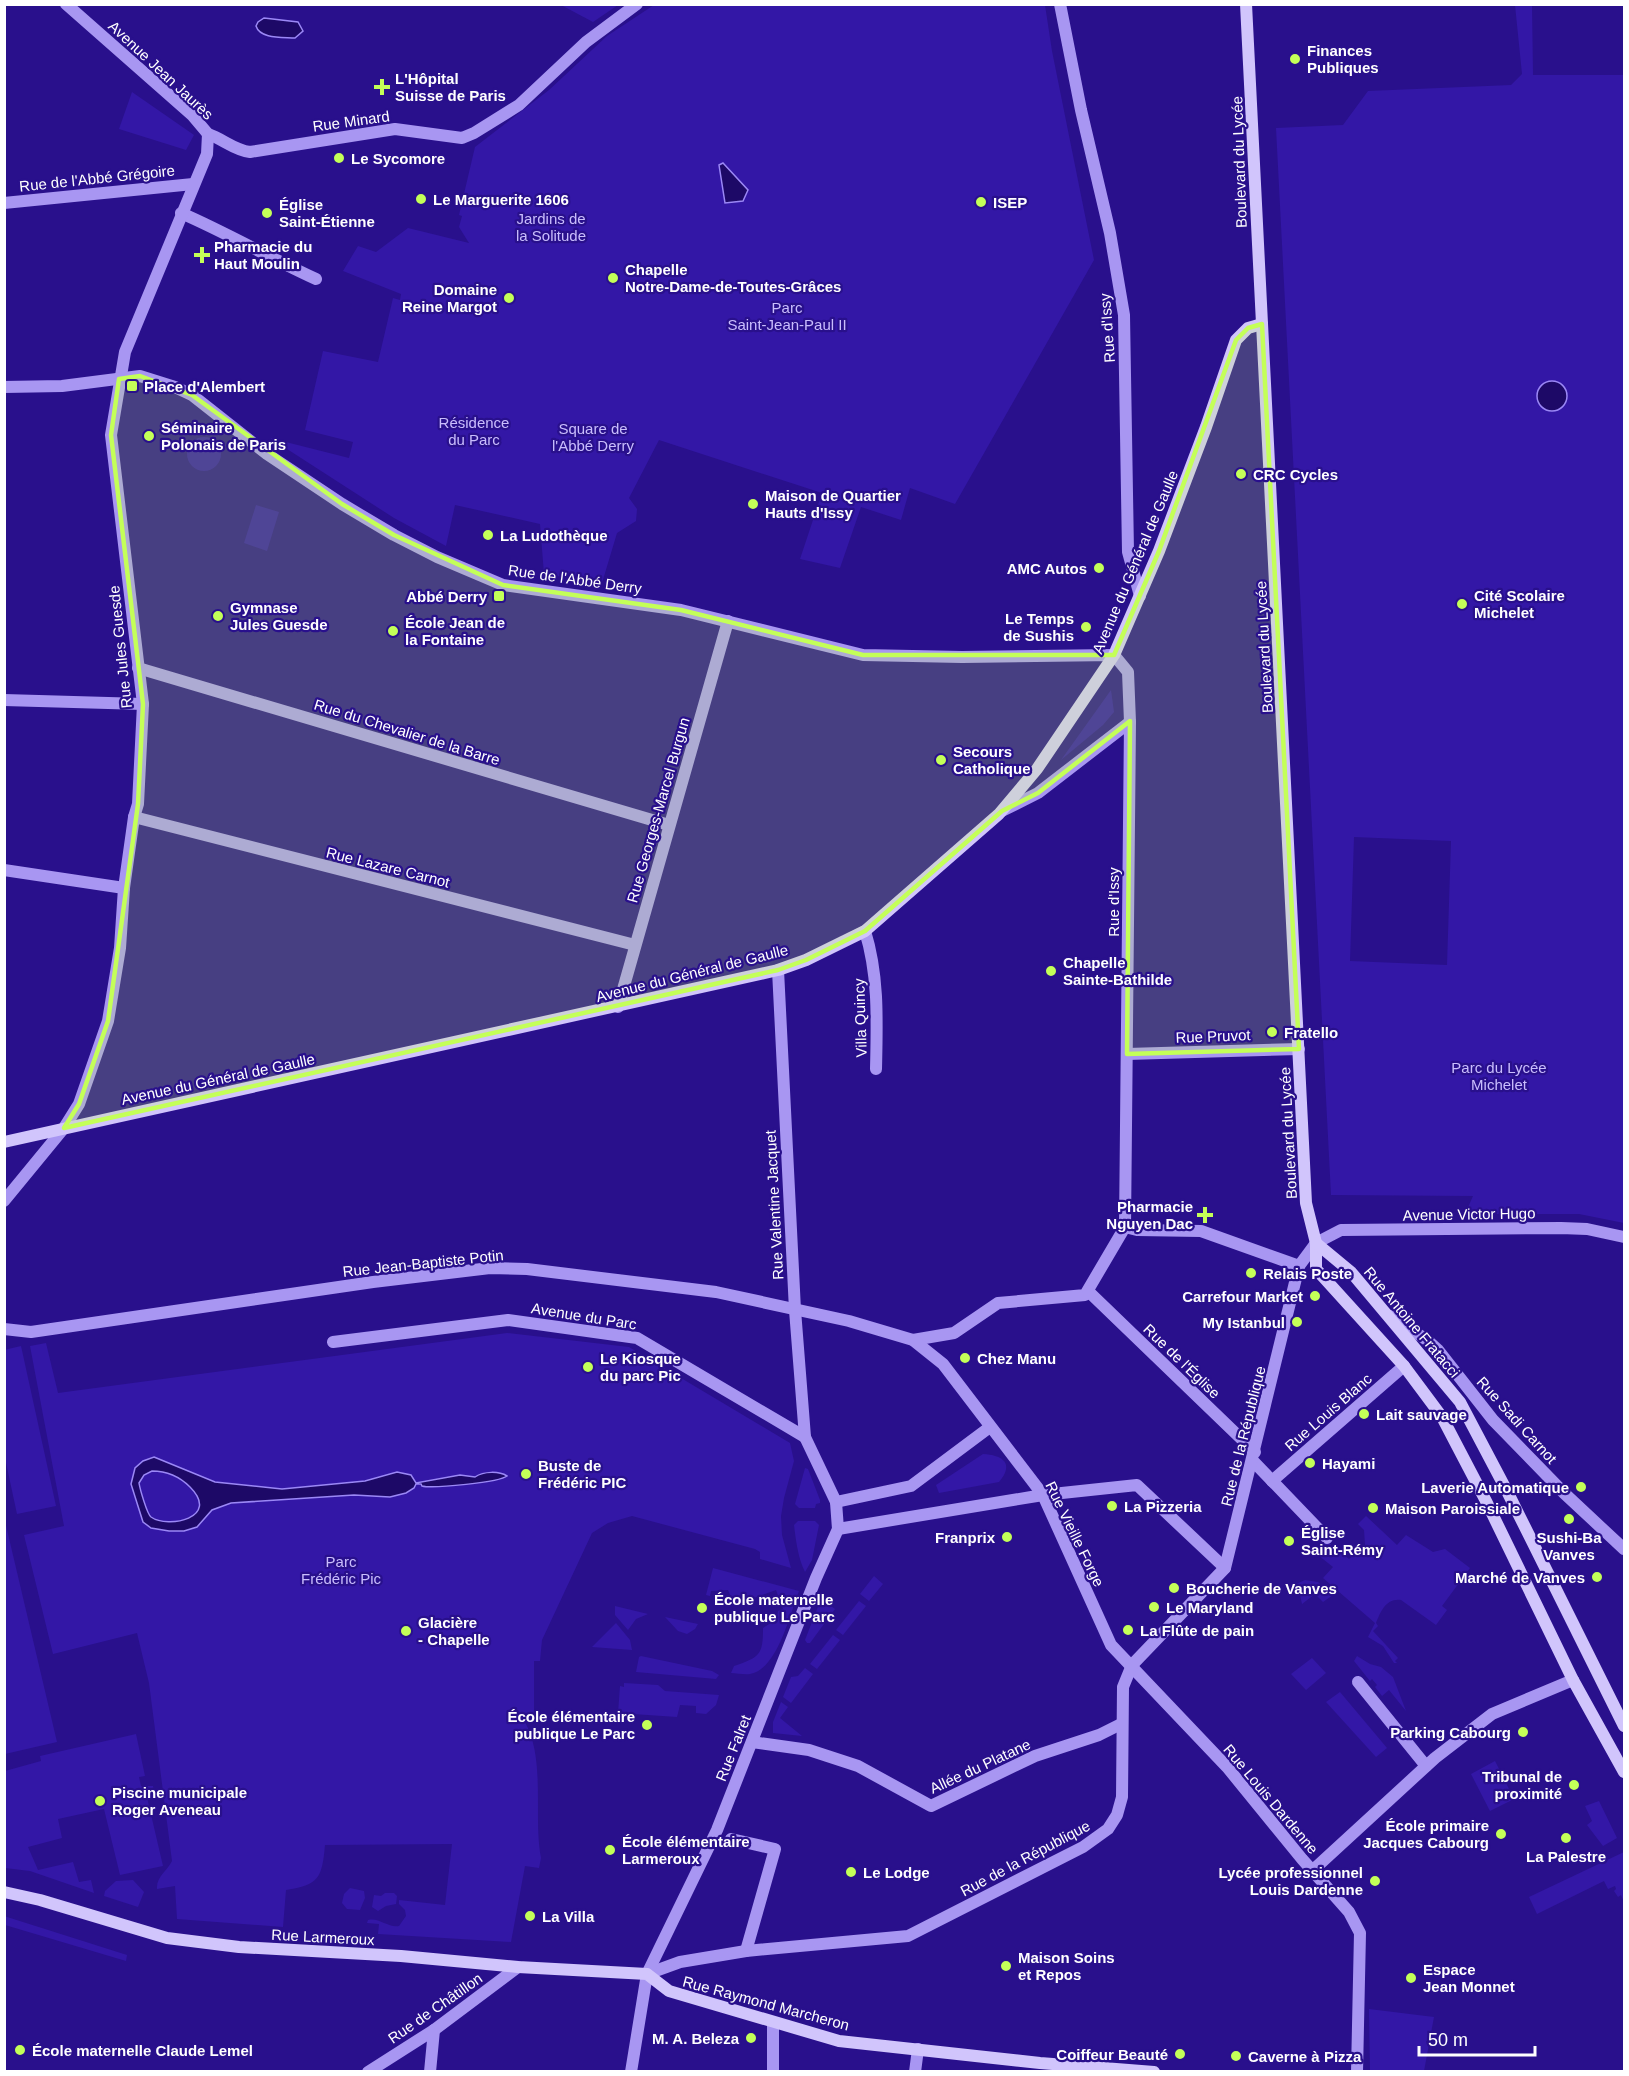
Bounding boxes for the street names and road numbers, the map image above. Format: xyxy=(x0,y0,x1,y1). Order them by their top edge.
street label: Avenue Jean Jaurès xyxy=(105,17,217,123)
street label: Boulevard du Lycée xyxy=(1228,96,1250,228)
street label: Rue Minard xyxy=(311,107,391,135)
street label: Rue de l'Abbé Grégoire xyxy=(18,161,176,195)
street label: Rue d'Issy xyxy=(1096,292,1118,363)
street label: Avenue du Général de Gaulle xyxy=(1089,468,1181,656)
street label: Rue de l'Abbé Derry xyxy=(507,561,643,597)
street label: Boulevard du Lycée xyxy=(1252,581,1276,713)
street label: Rue Jules Guesde xyxy=(105,585,135,709)
street label: Rue du Chevalier de la Barre xyxy=(312,696,502,768)
street label: Rue Georges-Marcel Burgun xyxy=(623,715,693,905)
street label: Rue Lazare Carnot xyxy=(324,843,452,891)
street label: Rue d'Issy xyxy=(1105,867,1122,937)
street label: Avenue du Général de Gaulle xyxy=(594,941,790,1005)
street label: Villa Quincy xyxy=(850,978,870,1058)
street label: Rue Pruvot xyxy=(1175,1026,1252,1046)
street label: Avenue du Général de Gaulle xyxy=(120,1050,316,1108)
street label: Boulevard du Lycée xyxy=(1276,1067,1300,1199)
street label: Rue Valentine Jacquet xyxy=(762,1129,786,1280)
street label: Avenue Victor Hugo xyxy=(1402,1204,1536,1224)
street label: Rue Jean-Baptiste Potin xyxy=(342,1246,504,1280)
street label: Rue Antoine Fratacci xyxy=(1361,1263,1463,1381)
street label: Avenue du Parc xyxy=(530,1299,638,1333)
street label: Rue de l'Église xyxy=(1140,1320,1224,1402)
street label: Rue de la République xyxy=(1217,1364,1269,1508)
street label: Rue Louis Blanc xyxy=(1281,1369,1375,1454)
street label: Rue Sadi Carnot xyxy=(1474,1373,1561,1468)
street label: Rue Vieille Forge xyxy=(1042,1479,1108,1589)
street label: Rue Falret xyxy=(712,1712,754,1784)
street label: Allée du Platane xyxy=(927,1735,1033,1797)
street label: Rue Louis Dardenne xyxy=(1220,1741,1322,1857)
street label: Rue de la République xyxy=(957,1817,1093,1899)
street label: Rue Larmeroux xyxy=(271,1926,376,1948)
street label: Rue de Châtillon xyxy=(385,1969,485,2047)
street label: Rue Raymond Marcheron xyxy=(681,1973,851,2033)

